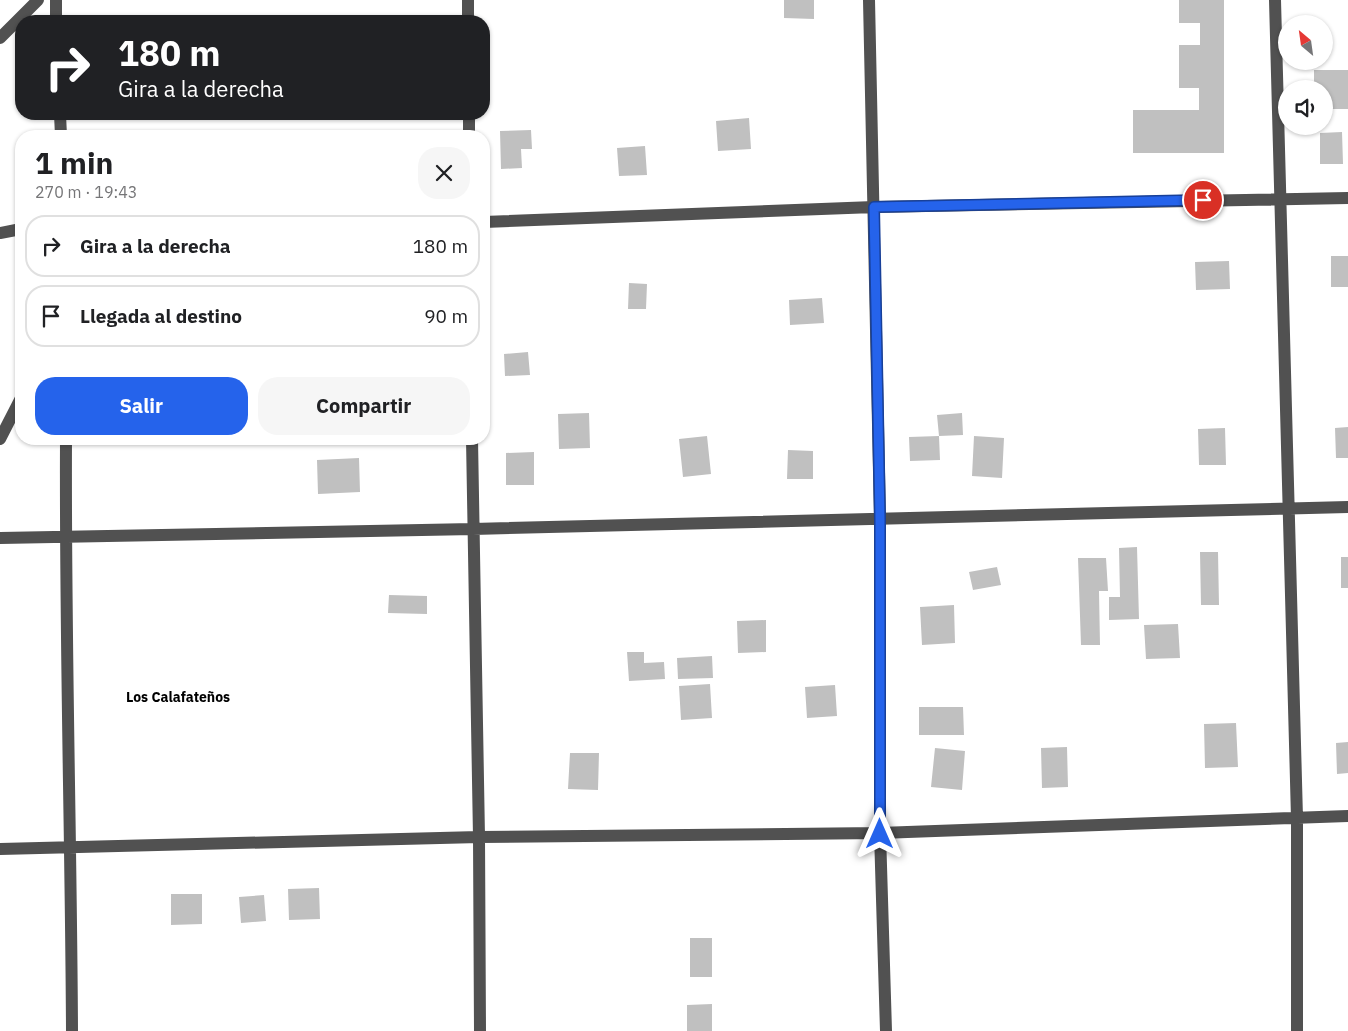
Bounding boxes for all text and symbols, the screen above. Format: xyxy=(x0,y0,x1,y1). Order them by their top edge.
north arrow xyxy=(1278,15,1332,70)
map controls xyxy=(1278,15,1333,135)
text: 180 m xyxy=(118,30,221,76)
icon: right xyxy=(35,35,100,100)
text: Gira a la derecha xyxy=(118,74,284,103)
button: sound xyxy=(1278,80,1333,135)
text: 1 min xyxy=(35,143,113,182)
button: close xyxy=(418,147,470,199)
pin xyxy=(1182,179,1224,221)
text: 270 m · 19:43 xyxy=(35,182,137,202)
icon: arrive xyxy=(1189,186,1217,214)
icon: right xyxy=(37,232,65,260)
text: Gira a la derecha xyxy=(80,234,231,258)
text: 180 m xyxy=(413,234,468,258)
icon: arrive xyxy=(37,302,65,330)
text: Llegada al destino xyxy=(80,304,242,328)
text: 90 m xyxy=(424,304,468,328)
button: Salir xyxy=(35,377,248,435)
button: Compartir xyxy=(258,377,470,435)
district label: Los Calafateños xyxy=(126,688,230,706)
position arrow xyxy=(853,807,905,859)

